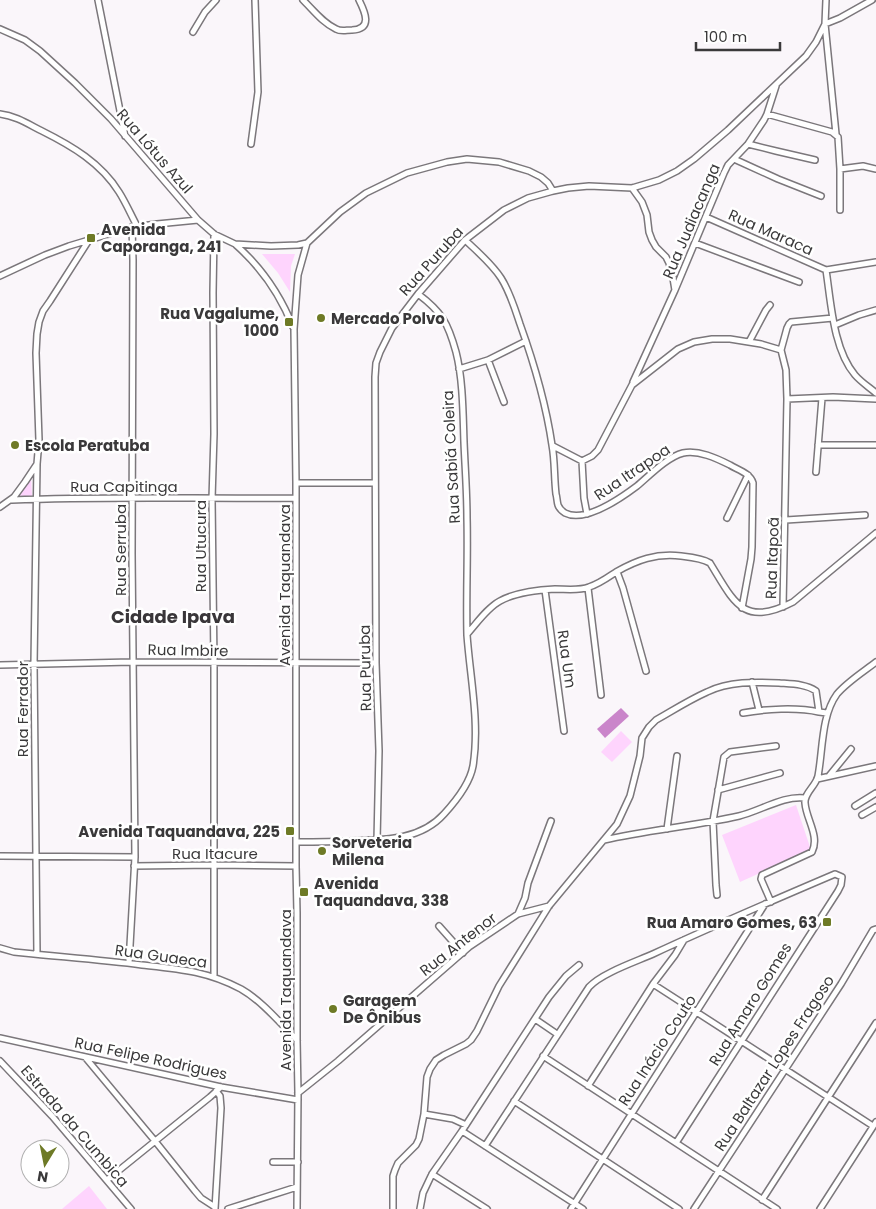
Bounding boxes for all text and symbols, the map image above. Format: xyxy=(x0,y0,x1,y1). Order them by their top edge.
scale bar xyxy=(696,20,780,52)
text: 100 m xyxy=(704,26,747,47)
street label: Rua Lótus Azul xyxy=(112,104,198,198)
street label: Rua Judiacanga xyxy=(657,160,725,282)
street label: Rua Maraca xyxy=(725,204,817,260)
place label: Avenida Caporanga, 241 xyxy=(101,219,221,257)
street label: Rua Puruba xyxy=(394,222,468,300)
marker: Avenida Caporanga, 241 xyxy=(85,232,97,244)
place label: Rua Vagalume, 1000 xyxy=(160,303,279,341)
place label: Mercado Polvo xyxy=(331,308,445,329)
marker: Mercado Polvo xyxy=(315,312,327,324)
marker: Rua Vagalume, 1000 xyxy=(283,316,295,328)
street label: Rua Sabiá Coleira xyxy=(437,390,465,524)
place label: Escola Peratuba xyxy=(25,435,150,456)
marker: Escola Peratuba xyxy=(9,439,21,451)
street label: Rua Itrapoa xyxy=(590,439,674,505)
street label: Rua Capitinga xyxy=(70,476,178,497)
street label: Rua Utucura xyxy=(190,500,211,592)
street label: Rua Serruba xyxy=(110,504,131,596)
street label: Avenida Taquandava xyxy=(274,504,295,666)
street label: Rua Itapoã xyxy=(760,517,784,599)
district label: Cidade Ipava xyxy=(111,604,235,629)
street label: Rua Puruba xyxy=(354,625,376,711)
street label: Rua Um xyxy=(553,629,581,689)
street label: Rua Imbire xyxy=(147,639,229,661)
street label: Rua Ferrador xyxy=(12,660,33,757)
place label: Avenida Taquandava, 225 xyxy=(78,821,280,842)
marker: Avenida Taquandava, 225 xyxy=(284,825,296,837)
place label: Sorveteria Milena xyxy=(332,832,412,870)
street label: Rua Itacure xyxy=(172,843,258,864)
marker: Sorveteria Milena xyxy=(316,845,328,857)
place label: Avenida Taquandava, 338 xyxy=(314,873,449,911)
marker: Avenida Taquandava, 338 xyxy=(298,886,310,898)
street label: Rua Antenor xyxy=(415,907,501,981)
street label: Avenida Taquandava xyxy=(275,909,296,1071)
place label: Rua Amaro Gomes, 63 xyxy=(647,912,817,933)
marker: Rua Amaro Gomes, 63 xyxy=(821,916,833,928)
street label: Rua Amaro Gomes xyxy=(704,938,797,1070)
street label: Rua Guaeca xyxy=(114,939,208,973)
street label: Rua Baltazar Lopes Fragoso xyxy=(709,971,839,1155)
place label: Garagem De Ônibus xyxy=(343,990,421,1028)
street label: Rua Inácio Couto xyxy=(613,990,701,1110)
marker: Garagem De Ônibus xyxy=(327,1003,339,1015)
street label: Rua Felipe Rodrigues xyxy=(73,1032,229,1084)
street label: Estrada da Cumbica xyxy=(16,1061,134,1191)
north arrow xyxy=(20,1139,70,1189)
text: N xyxy=(36,1166,50,1188)

